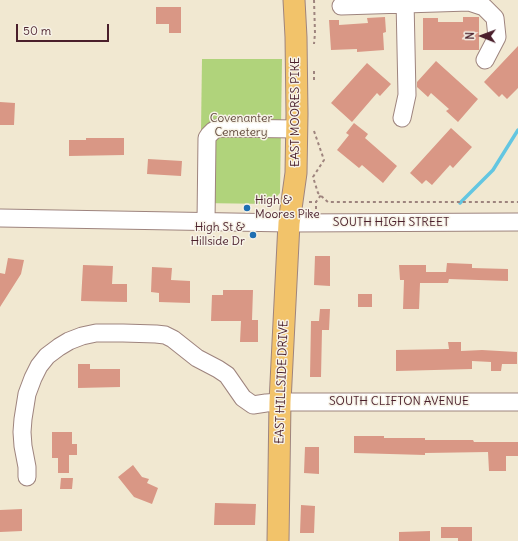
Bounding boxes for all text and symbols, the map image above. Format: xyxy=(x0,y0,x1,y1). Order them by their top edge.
scale bar xyxy=(18,16,111,42)
north arrow xyxy=(462,16,502,56)
text: 50 m xyxy=(23,23,51,38)
text: N xyxy=(463,32,477,40)
street label: EAST MOORES PIKE xyxy=(289,57,303,167)
park label: Covenanter Cemetery xyxy=(210,112,272,140)
place label: High & Moores Pike xyxy=(255,194,320,222)
marker: High & Moores Pike xyxy=(242,203,252,213)
street label: SOUTH HIGH STREET xyxy=(333,216,449,230)
place label: High St & Hillside Dr xyxy=(190,221,245,249)
marker: High St & Hillside Dr xyxy=(248,230,258,240)
street label: EAST HILLSIDE DRIVE xyxy=(273,320,291,444)
street label: SOUTH CLIFTON AVENUE xyxy=(329,395,469,409)

